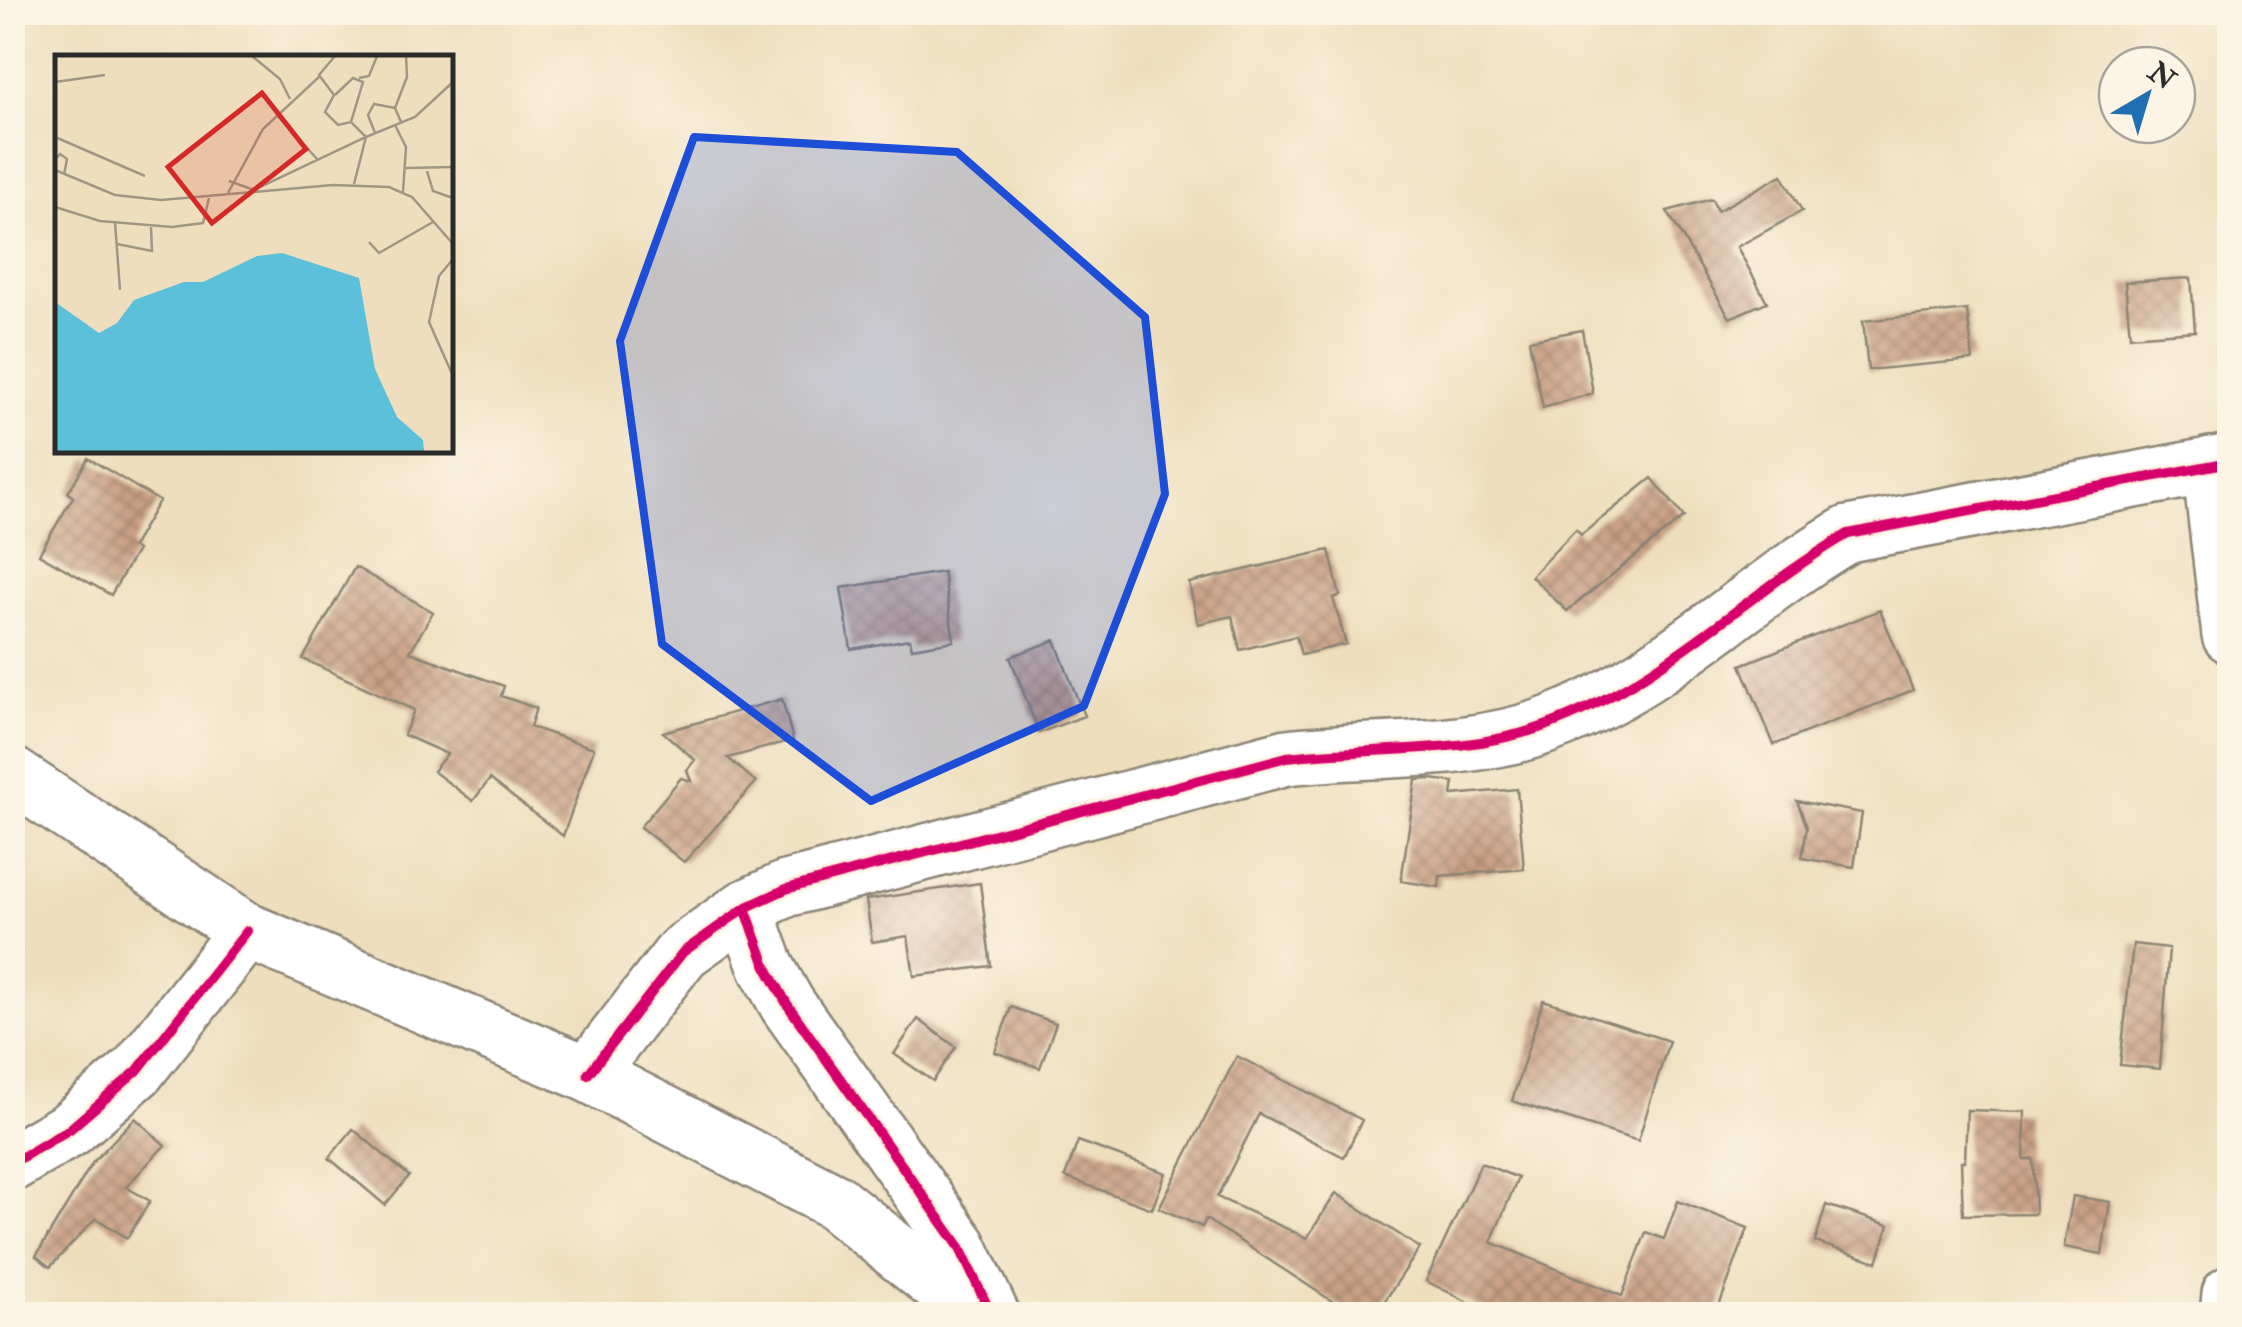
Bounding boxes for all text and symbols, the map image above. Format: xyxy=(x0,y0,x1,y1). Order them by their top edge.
north arrow xyxy=(2097,45,2197,145)
text: N xyxy=(2140,54,2183,99)
inset map xyxy=(55,55,452,452)

